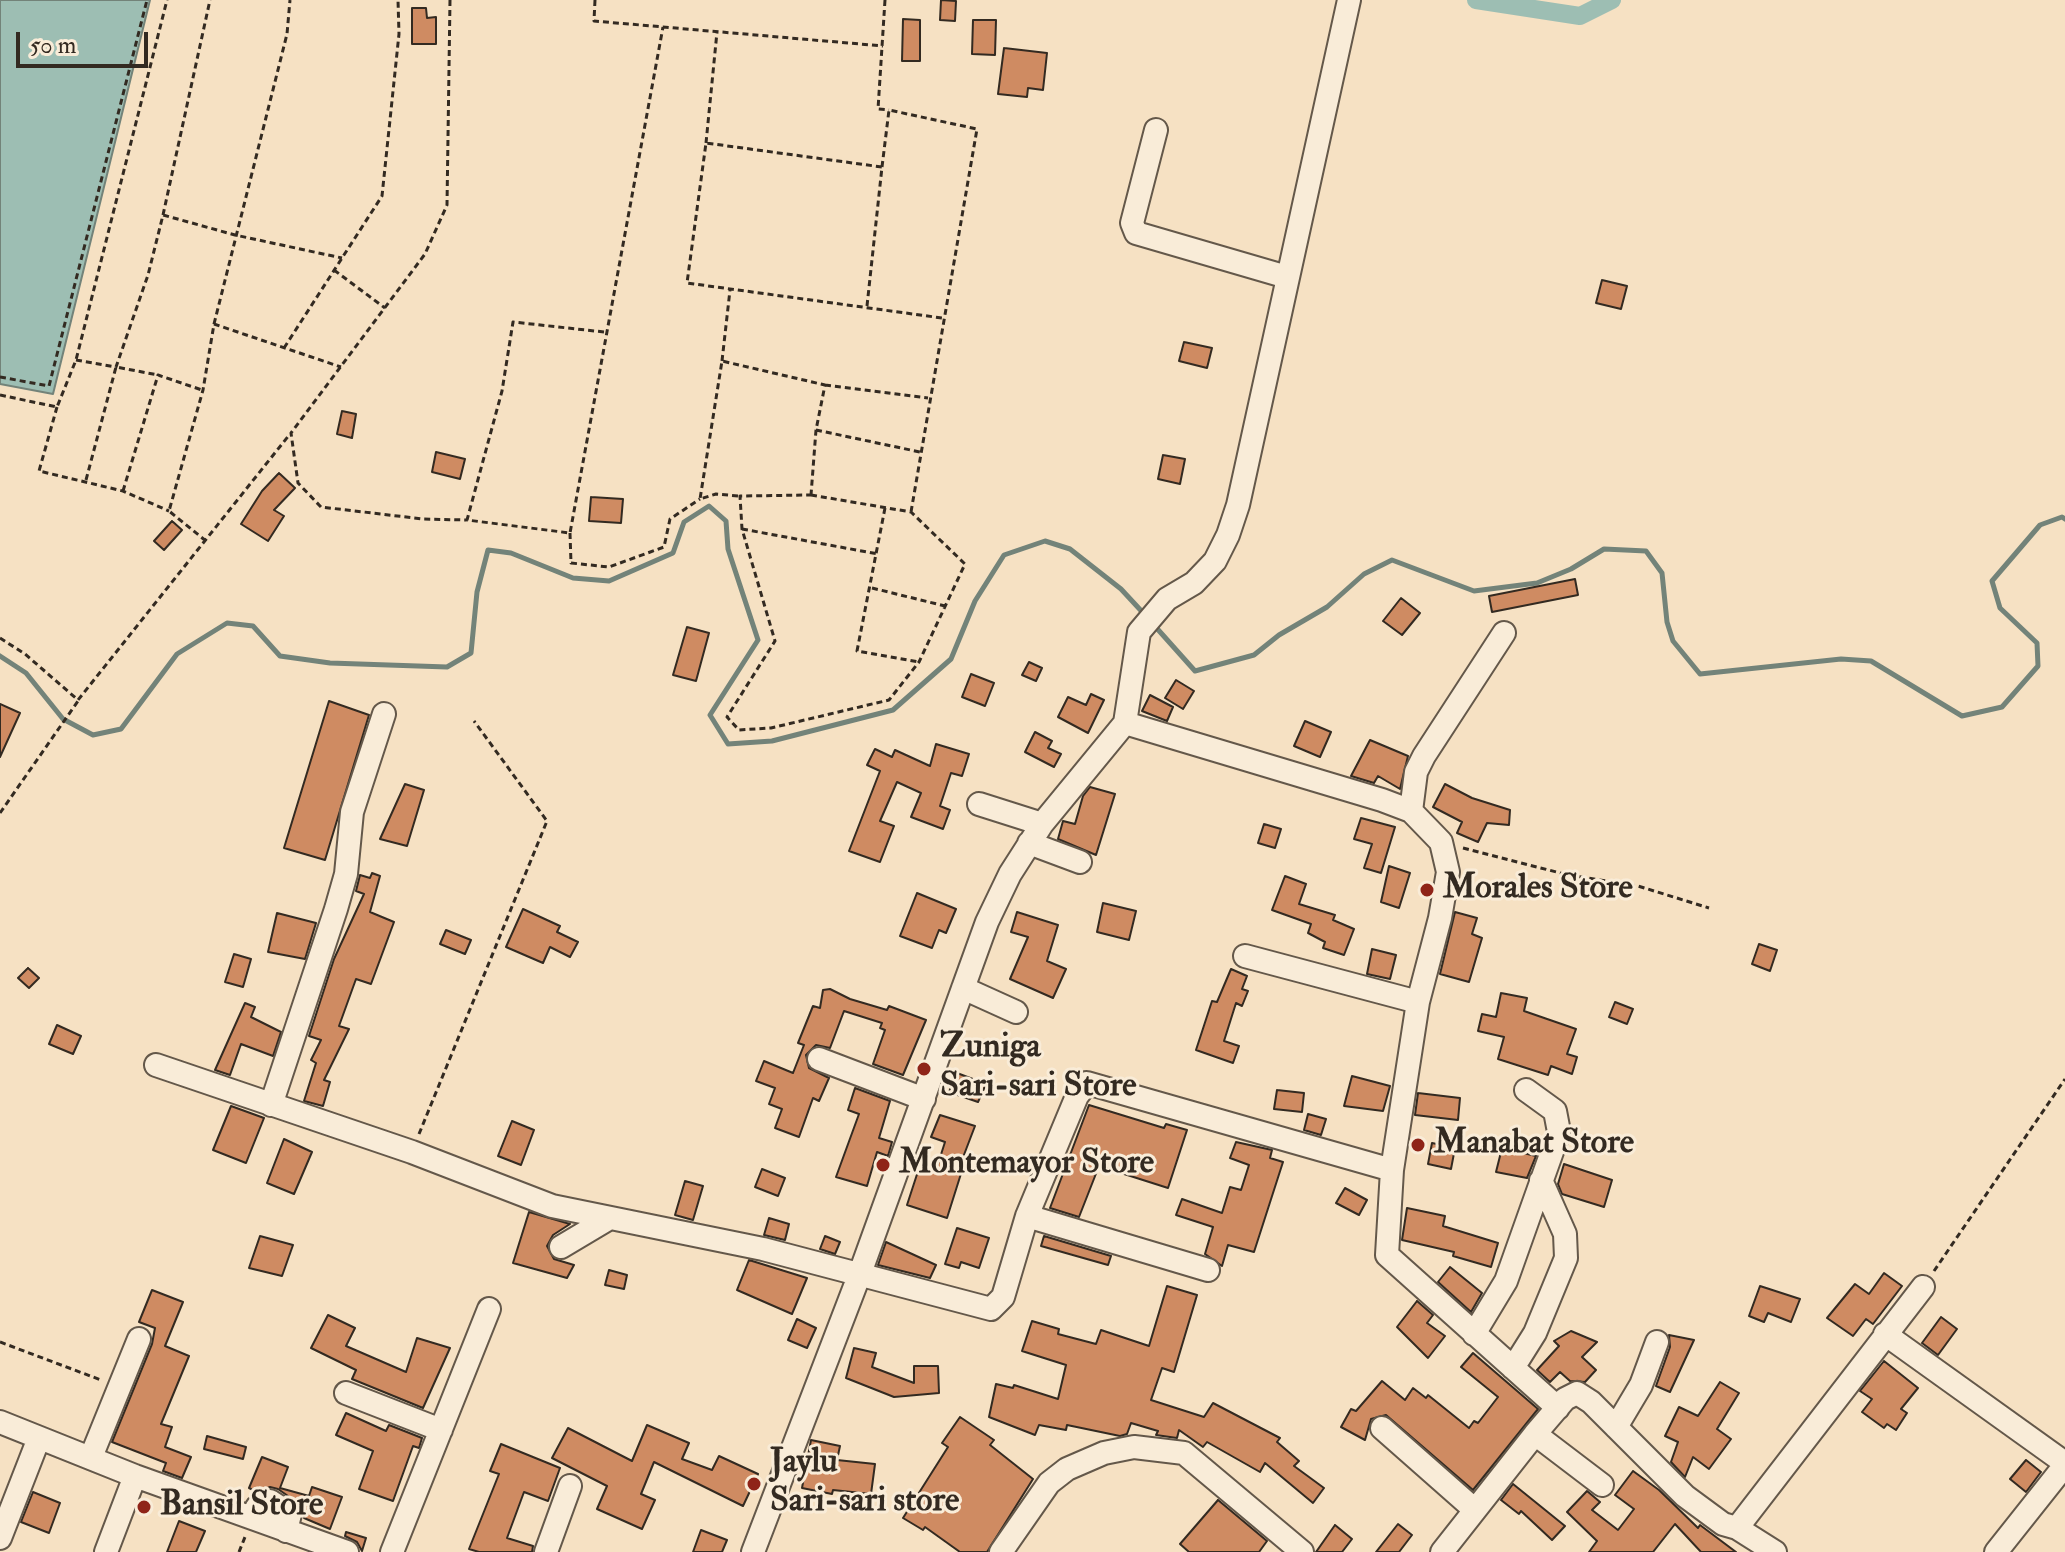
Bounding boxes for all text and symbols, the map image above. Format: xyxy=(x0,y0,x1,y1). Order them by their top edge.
scale bar xyxy=(20,16,152,66)
text: 50 m xyxy=(30,30,76,61)
place label: Morales Store xyxy=(1443,870,1633,910)
marker: Morales Store xyxy=(1418,881,1436,899)
place label: Zuniga Sari-sari Store xyxy=(940,1029,1136,1108)
marker: Zuniga Sari-sari Store xyxy=(915,1060,933,1078)
place label: Manabat Store xyxy=(1434,1125,1634,1165)
marker: Manabat Store xyxy=(1409,1136,1427,1154)
place label: Montemayor Store xyxy=(899,1145,1154,1185)
marker: Montemayor Store xyxy=(874,1156,892,1174)
place label: Jaylu Sari-sari store xyxy=(770,1444,959,1524)
marker: Jaylu Sari-sari store xyxy=(745,1475,763,1493)
place label: Bansil Store xyxy=(160,1487,323,1527)
marker: Bansil Store xyxy=(135,1498,153,1516)

